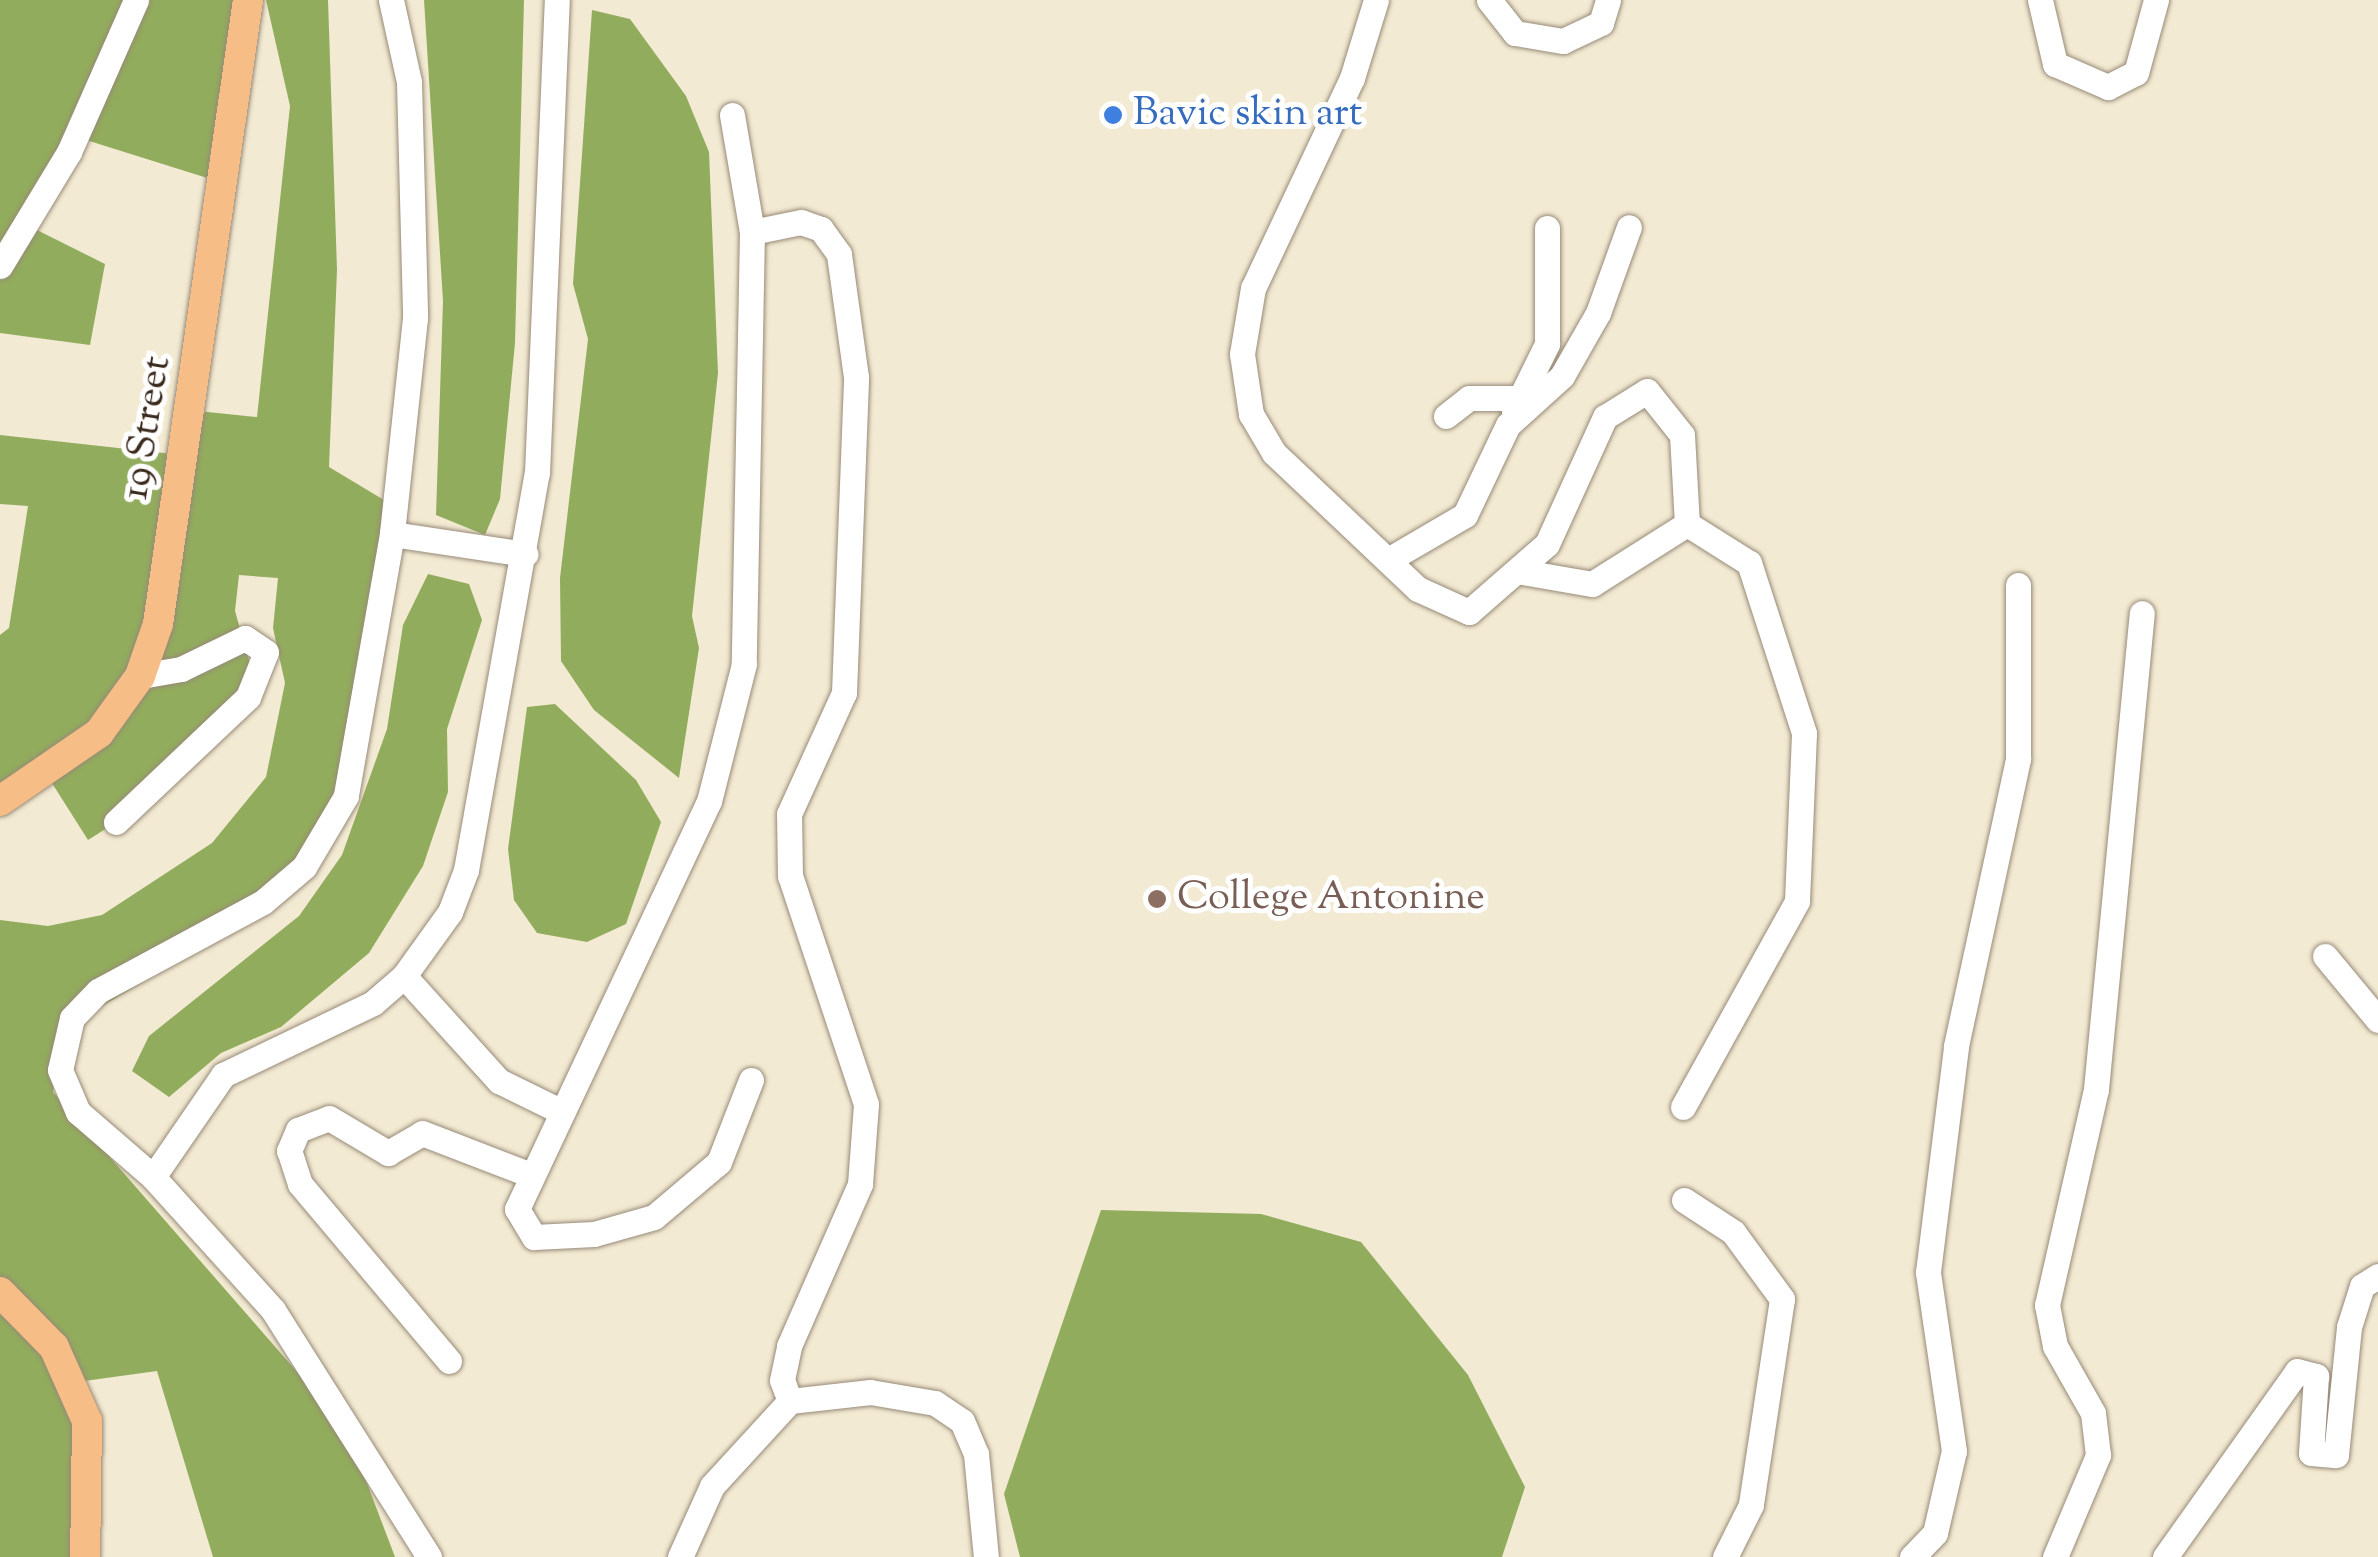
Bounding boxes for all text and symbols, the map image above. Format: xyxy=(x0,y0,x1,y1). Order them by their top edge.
place label: Bavic skin art xyxy=(1133,91,1362,139)
marker: Bavic skin art xyxy=(1102,104,1124,126)
street label: 19 Street xyxy=(113,353,183,503)
place label: College Antonine xyxy=(1177,875,1485,923)
marker: College Antonine xyxy=(1146,888,1168,910)

